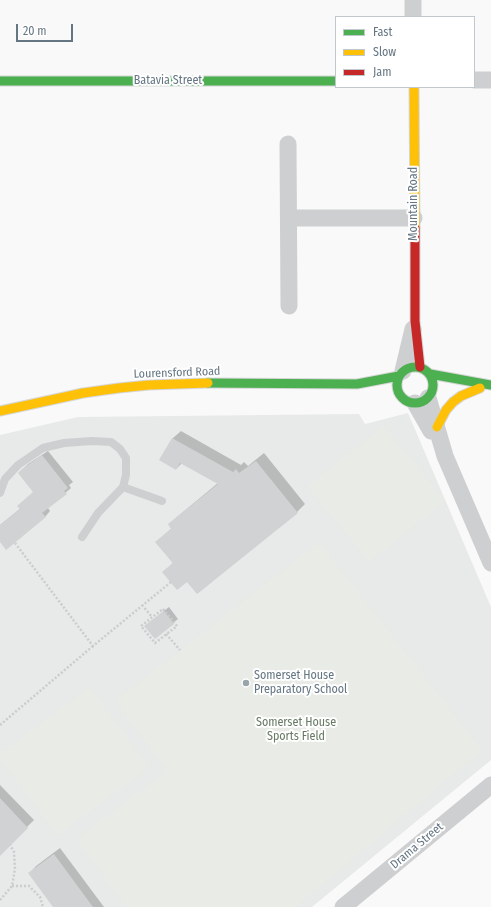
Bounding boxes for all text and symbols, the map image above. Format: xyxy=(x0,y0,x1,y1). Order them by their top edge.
scale bar xyxy=(18,16,75,42)
legend xyxy=(335,16,475,88)
text: 20 m xyxy=(23,24,47,38)
text: Fast xyxy=(373,25,392,39)
text: Slow xyxy=(373,45,396,59)
text: Jam xyxy=(373,65,391,79)
street label: Batavia Street xyxy=(134,74,202,88)
street label: Mountain Road xyxy=(407,167,421,241)
street label: Lourensford Road xyxy=(133,364,221,382)
place label: Somerset House Preparatory School xyxy=(254,669,347,697)
marker: Somerset House Preparatory School xyxy=(241,678,251,688)
park label: Somerset House Sports Field xyxy=(256,716,336,744)
street label: Drama Street xyxy=(388,820,446,872)

